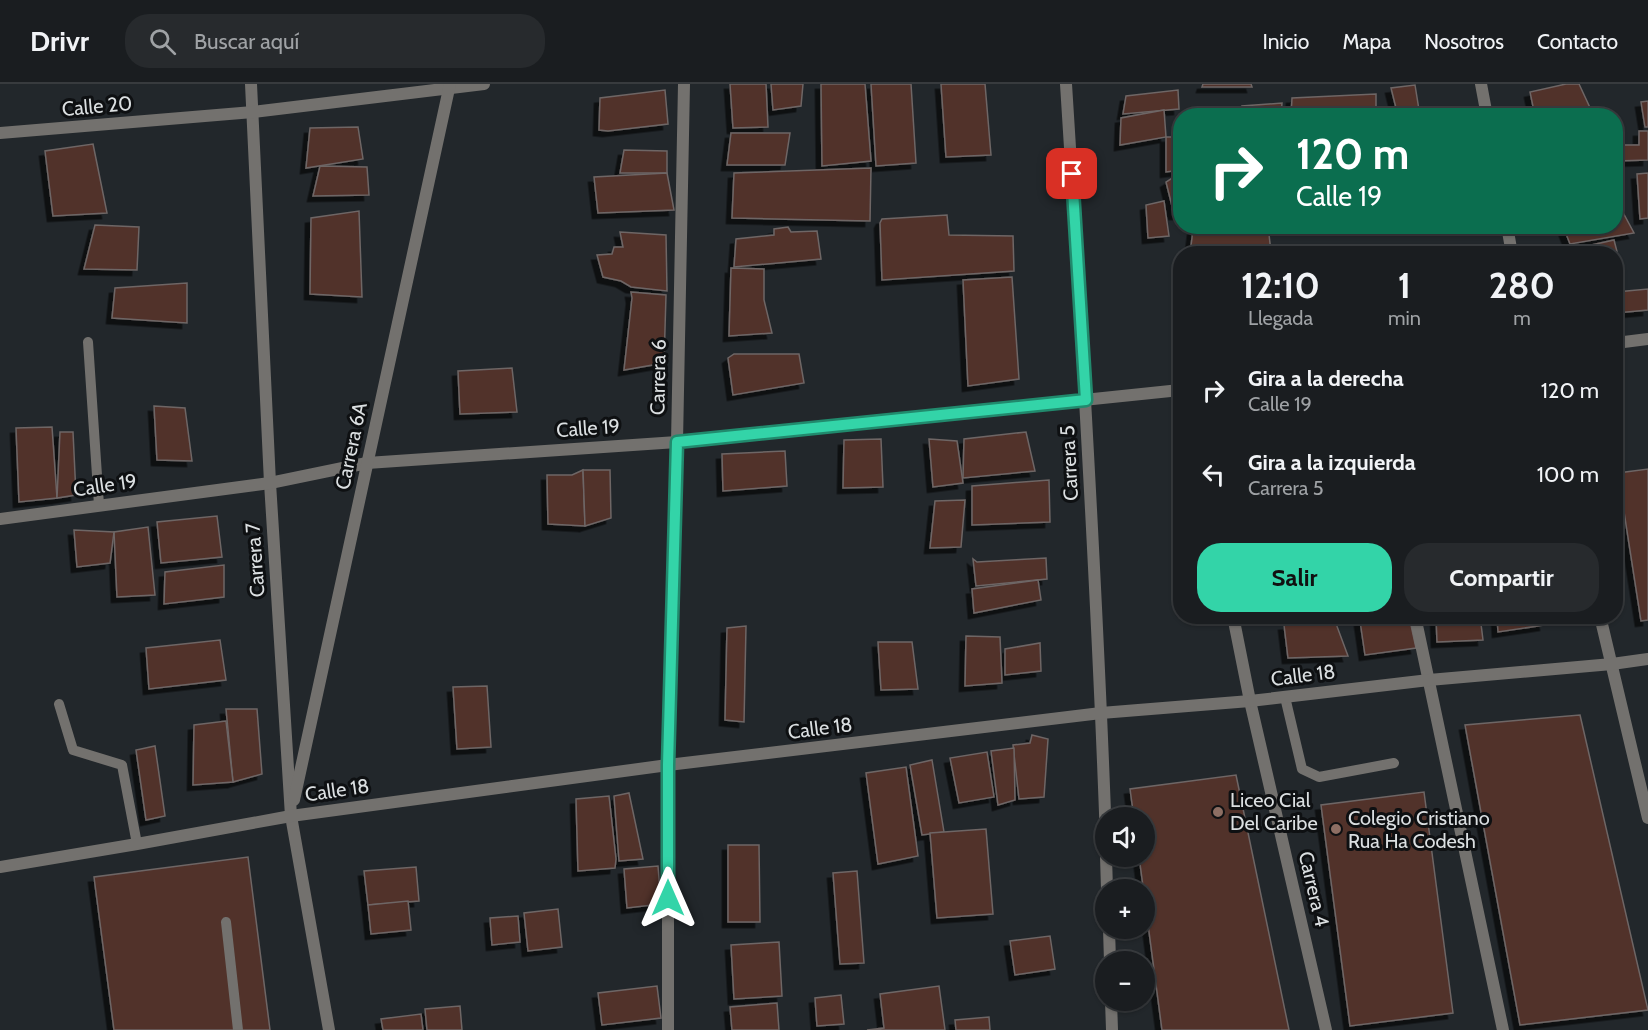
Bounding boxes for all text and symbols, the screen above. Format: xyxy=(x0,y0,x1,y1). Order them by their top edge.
search box xyxy=(125,14,545,68)
text: Drivr xyxy=(30,24,89,58)
icon: search xyxy=(146,25,179,58)
text: Buscar aquí xyxy=(194,28,299,55)
text: Inicio xyxy=(1262,29,1309,54)
text: Mapa xyxy=(1342,29,1391,54)
text: Nosotros xyxy=(1424,29,1504,54)
text: Contacto xyxy=(1537,29,1618,54)
street label: Calle 20 xyxy=(61,91,133,121)
text: 120 m xyxy=(1296,128,1409,180)
icon: right xyxy=(1197,132,1275,210)
pin xyxy=(1046,148,1097,199)
icon: arrive xyxy=(1055,157,1088,190)
text: Calle 19 xyxy=(1296,180,1382,213)
text: 12:10 xyxy=(1241,263,1320,307)
text: 1 xyxy=(1398,263,1411,307)
text: 280 xyxy=(1489,263,1555,307)
text: Llegada xyxy=(1248,306,1313,330)
text: min xyxy=(1388,306,1421,330)
text: m xyxy=(1513,306,1531,330)
street label: Carrera 6 xyxy=(645,339,671,415)
text: Gira a la derecha xyxy=(1248,365,1404,392)
icon: right xyxy=(1197,374,1230,407)
text: 120 m xyxy=(1541,377,1599,404)
text: Calle 19 xyxy=(1248,392,1312,416)
street label: Carrera 6A xyxy=(330,400,372,492)
street label: Calle 19 xyxy=(555,414,621,442)
street label: Carrera 5 xyxy=(1055,425,1083,501)
text: Gira a la izquierda xyxy=(1248,449,1416,476)
icon: left xyxy=(1197,458,1230,491)
text: 100 m xyxy=(1537,461,1599,488)
street label: Calle 19 xyxy=(72,469,138,501)
text: Carrera 5 xyxy=(1248,476,1324,500)
street label: Carrera 7 xyxy=(240,522,270,598)
button: Salir xyxy=(1197,543,1392,612)
button: Compartir xyxy=(1404,543,1599,612)
street label: Calle 18 xyxy=(1269,659,1337,691)
street label: Calle 18 xyxy=(786,712,854,744)
street label: Calle 18 xyxy=(303,774,371,806)
place label: Liceo Cial Del Caribe xyxy=(1230,788,1318,835)
marker: Liceo Cial Del Caribe xyxy=(1211,805,1225,819)
place label: Colegio Cristiano Rua Ha Codesh xyxy=(1348,806,1490,853)
map controls xyxy=(1095,807,1155,1011)
button: sound xyxy=(1095,807,1155,867)
marker: Colegio Cristiano Rua Ha Codesh xyxy=(1329,822,1343,836)
street label: Carrera 4 xyxy=(1294,849,1334,929)
position arrow xyxy=(636,866,700,930)
button: + xyxy=(1095,879,1155,939)
button: − xyxy=(1095,951,1155,1011)

